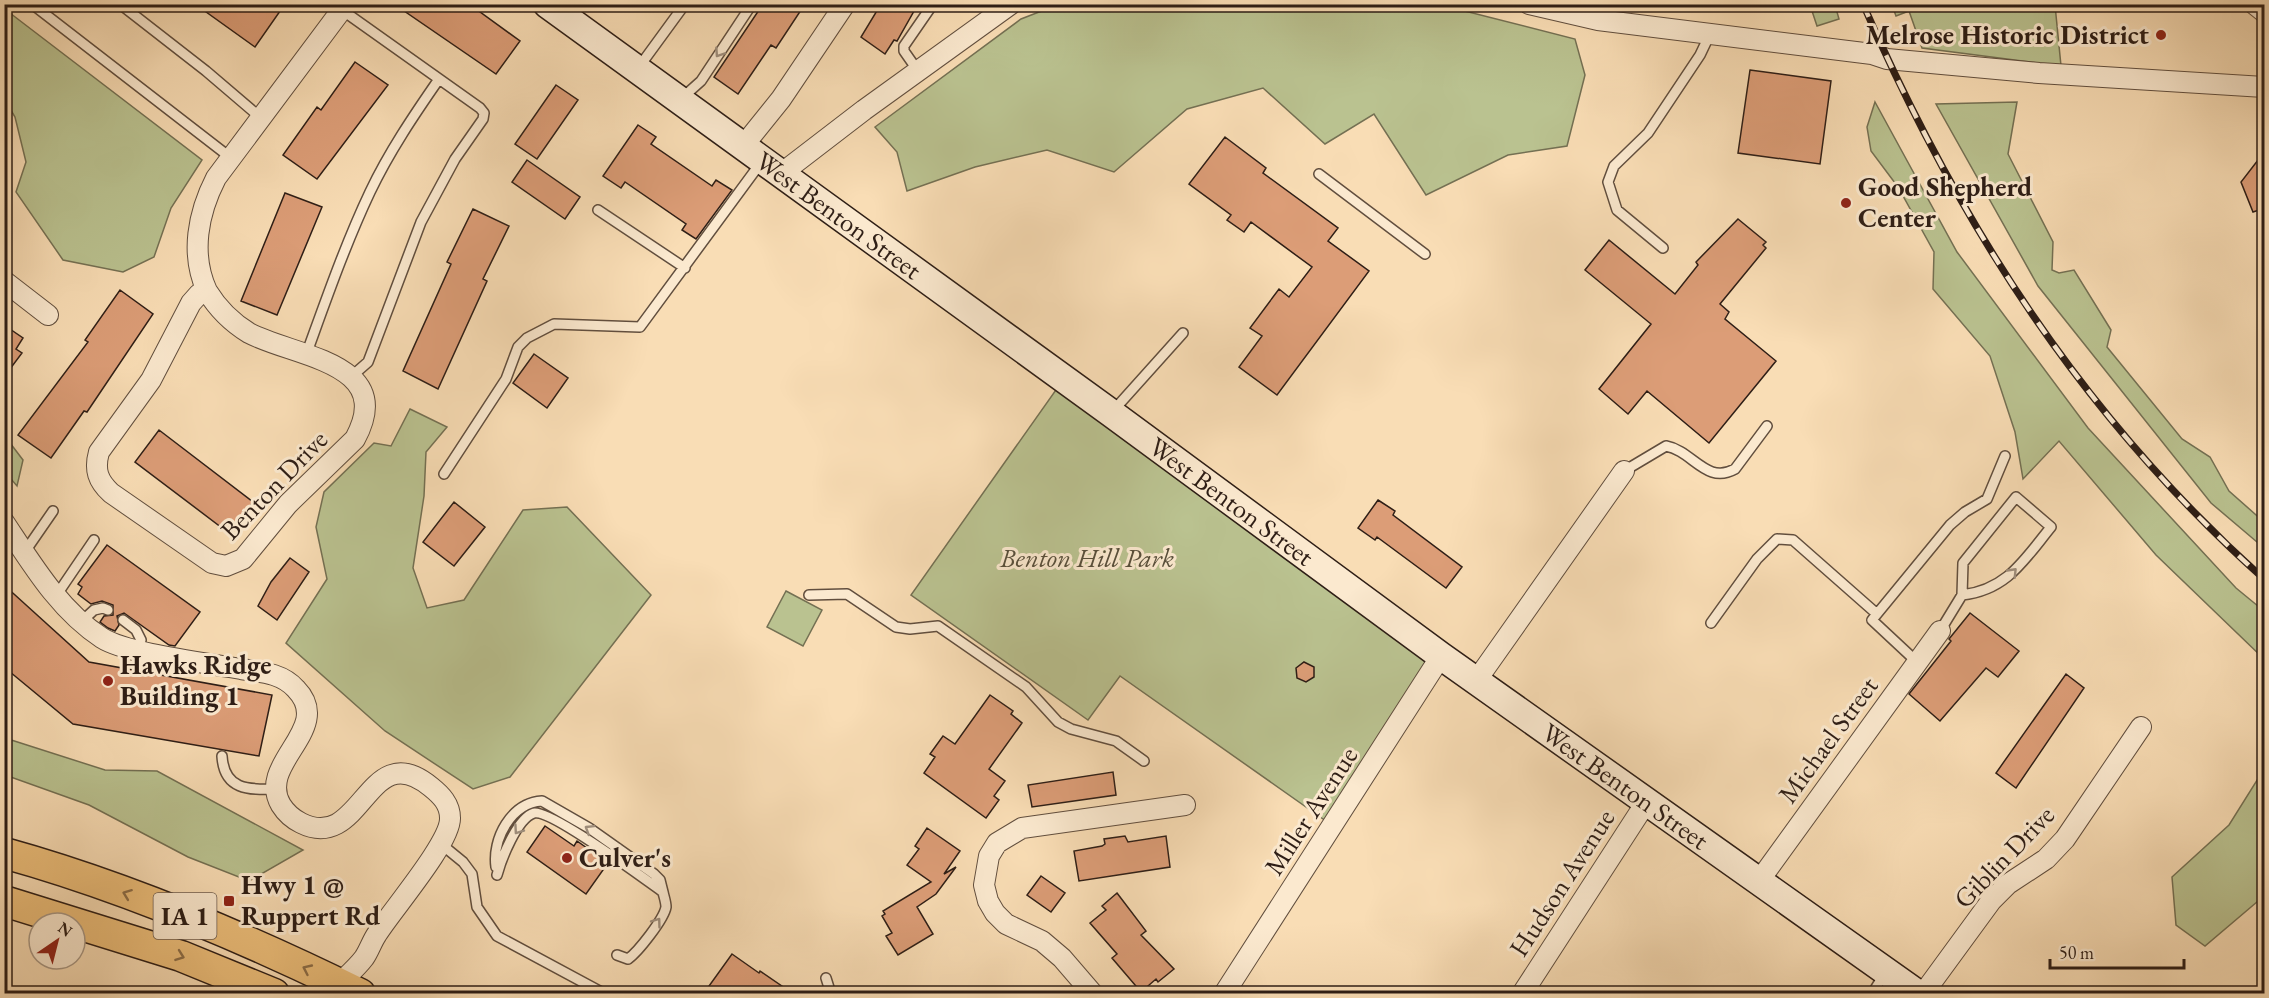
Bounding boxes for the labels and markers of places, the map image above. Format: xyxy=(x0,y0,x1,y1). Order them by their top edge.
place label: Melrose Historic District xyxy=(1866,17,2149,52)
marker: Melrose Historic District xyxy=(2154,28,2168,42)
place label: Good Shepherd Center xyxy=(1858,169,2032,235)
marker: Good Shepherd Center xyxy=(1839,196,1853,210)
place label: Hawks Ridge Building 1 xyxy=(120,647,271,713)
marker: Hawks Ridge Building 1 xyxy=(101,674,115,688)
place label: Culver's xyxy=(579,840,671,875)
marker: Culver's xyxy=(560,851,574,865)
place label: Hwy 1 @ Ruppert Rd xyxy=(241,867,380,933)
marker: Hwy 1 @ Ruppert Rd xyxy=(222,894,236,908)

